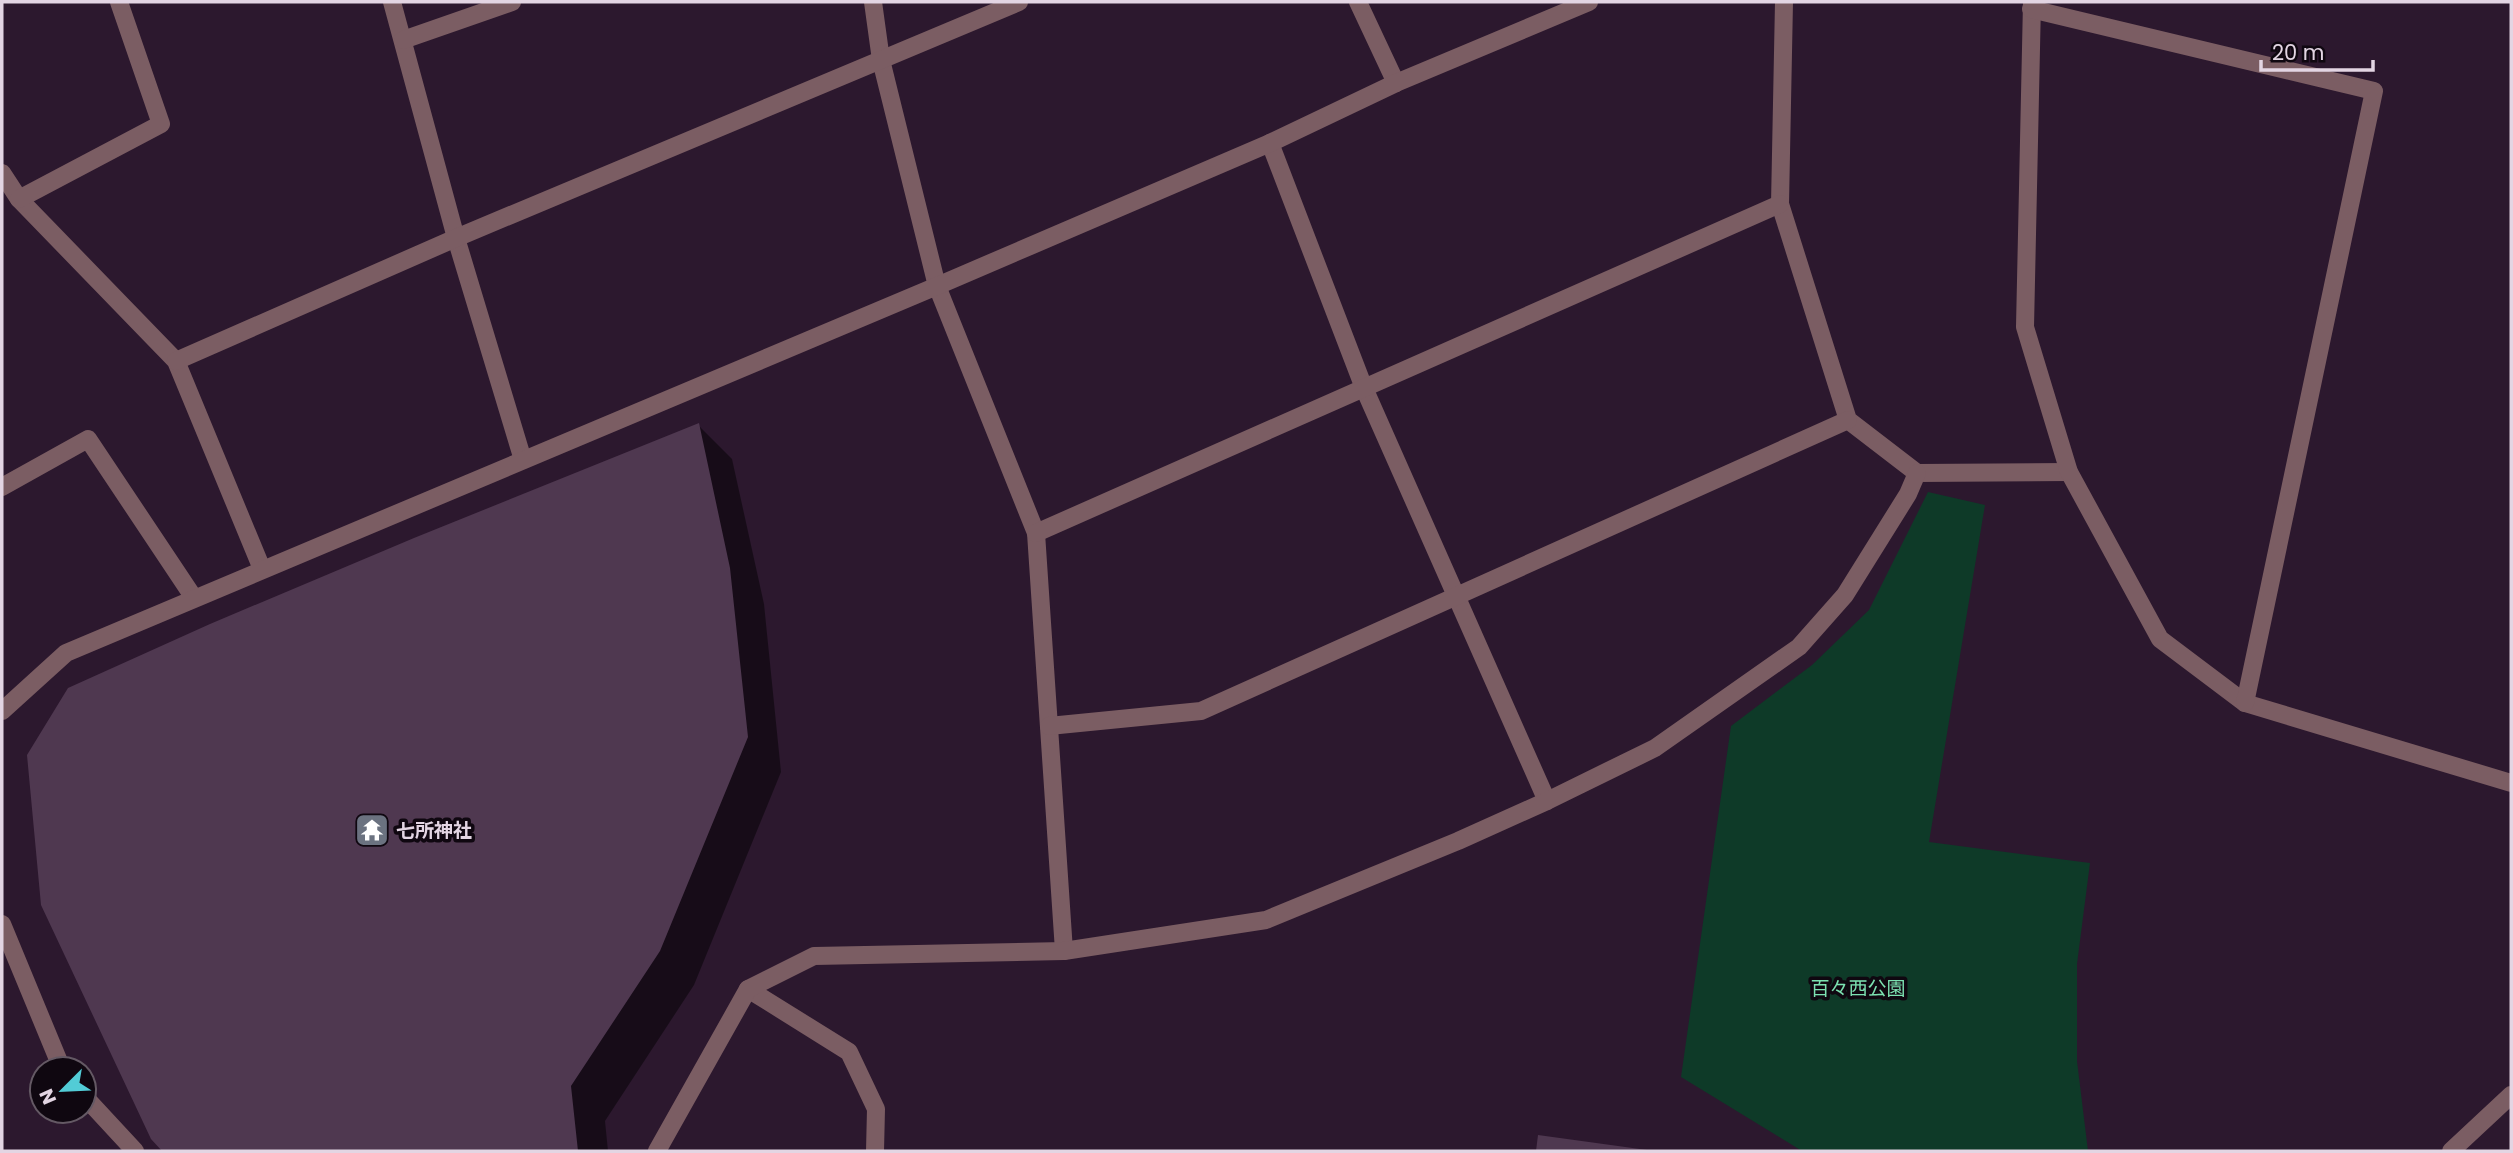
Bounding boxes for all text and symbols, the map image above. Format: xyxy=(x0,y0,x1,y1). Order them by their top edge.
scale bar xyxy=(2261,28,2373,72)
text: 20 m xyxy=(2272,38,2325,67)
temple icon: 七所神社 xyxy=(353,811,391,849)
place label: 七所神社 xyxy=(396,817,472,844)
park label: 百々西公園 xyxy=(1810,975,1906,1002)
north arrow xyxy=(28,1055,98,1125)
text: N xyxy=(33,1085,63,1109)

